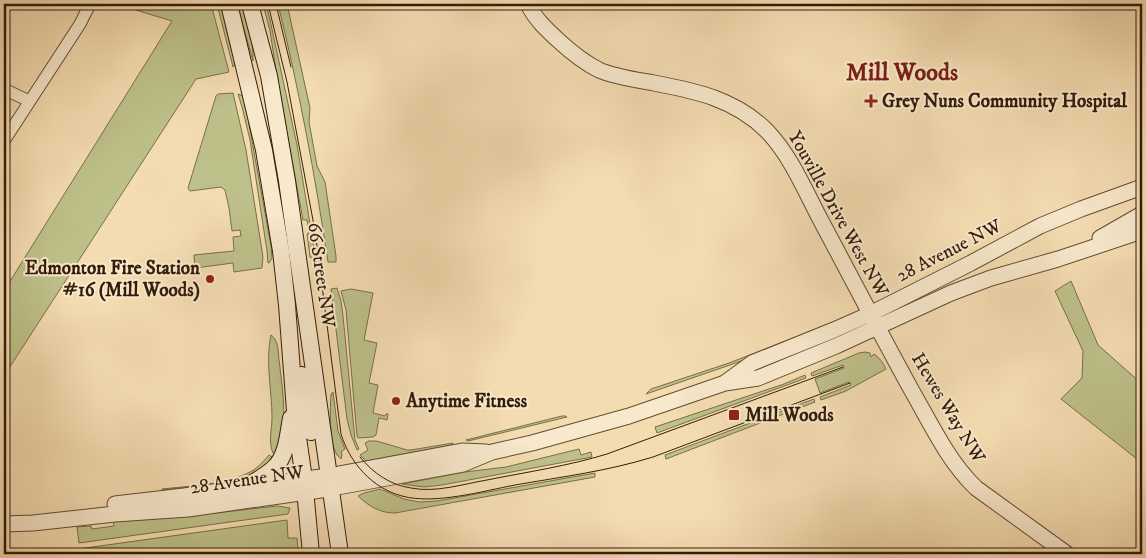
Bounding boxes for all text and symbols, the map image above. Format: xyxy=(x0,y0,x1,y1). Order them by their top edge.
district label: Mill Woods xyxy=(846,58,958,88)
place label: Grey Nuns Community Hospital xyxy=(882,90,1127,113)
marker: Grey Nuns Community Hospital xyxy=(864,94,878,108)
street label: Youville Drive West NW xyxy=(783,127,893,301)
street label: 28 Avenue NW xyxy=(893,214,1006,287)
street label: 66 Street NW xyxy=(302,221,340,330)
place label: Edmonton Fire Station #16 (Mill Woods) xyxy=(25,257,201,302)
marker: Edmonton Fire Station #16 (Mill Woods) xyxy=(204,273,216,285)
street label: Hewes Way NW xyxy=(906,349,990,468)
place label: Anytime Fitness xyxy=(405,390,528,413)
marker: Anytime Fitness xyxy=(390,395,402,407)
place label: Mill Woods xyxy=(745,404,834,427)
marker: Mill Woods xyxy=(727,408,741,422)
street label: 28 Avenue NW xyxy=(189,461,306,499)

